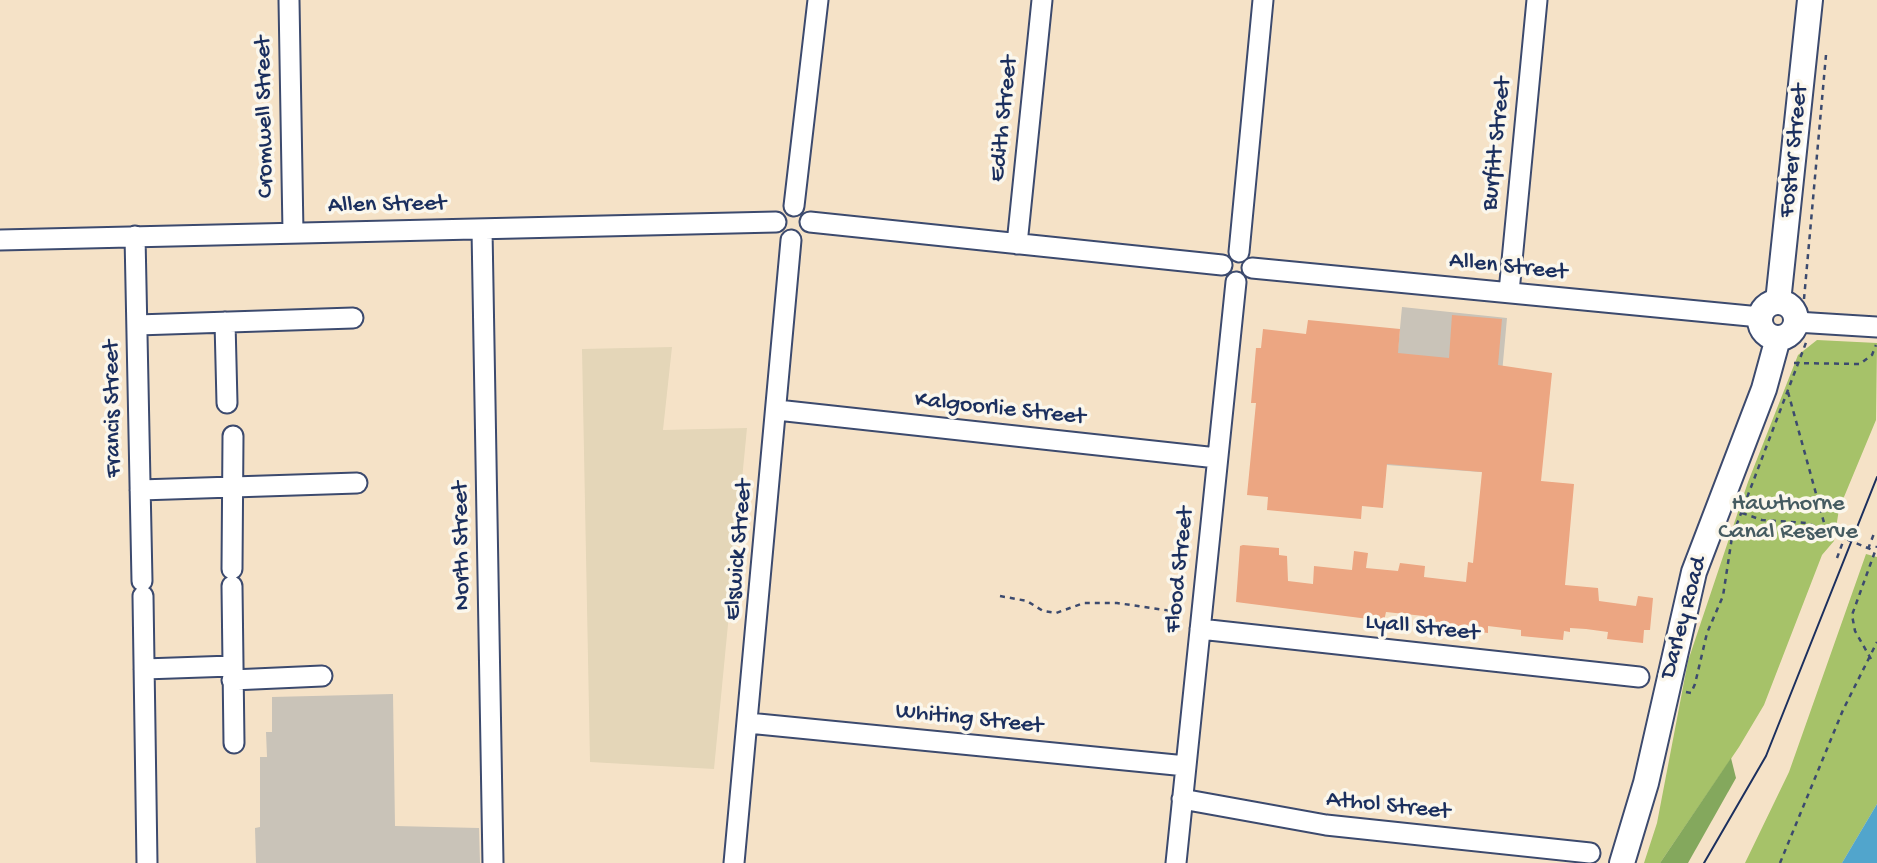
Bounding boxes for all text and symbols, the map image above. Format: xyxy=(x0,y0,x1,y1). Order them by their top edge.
street label: Cromwell Street xyxy=(250,36,282,198)
street label: Edith Street xyxy=(984,55,1026,183)
street label: Burfitt Street xyxy=(1477,76,1519,212)
street label: Foster Street xyxy=(1774,83,1816,219)
street label: Allen Street xyxy=(328,191,446,221)
street label: Allen Street xyxy=(1448,248,1568,288)
street label: Francis Street xyxy=(98,340,130,478)
street label: Kalgoorlie Street xyxy=(913,387,1087,433)
street label: Elswick Street xyxy=(719,478,761,622)
street label: North Street xyxy=(447,481,479,611)
park label: Hawthorne Canal Reserve xyxy=(1718,491,1858,547)
street label: Flood Street xyxy=(1160,506,1202,634)
street label: Darley Road xyxy=(1655,554,1715,682)
street label: Lyall Street xyxy=(1364,609,1480,649)
street label: Whiting Street xyxy=(894,698,1044,742)
street label: Athol Street xyxy=(1325,786,1451,828)

